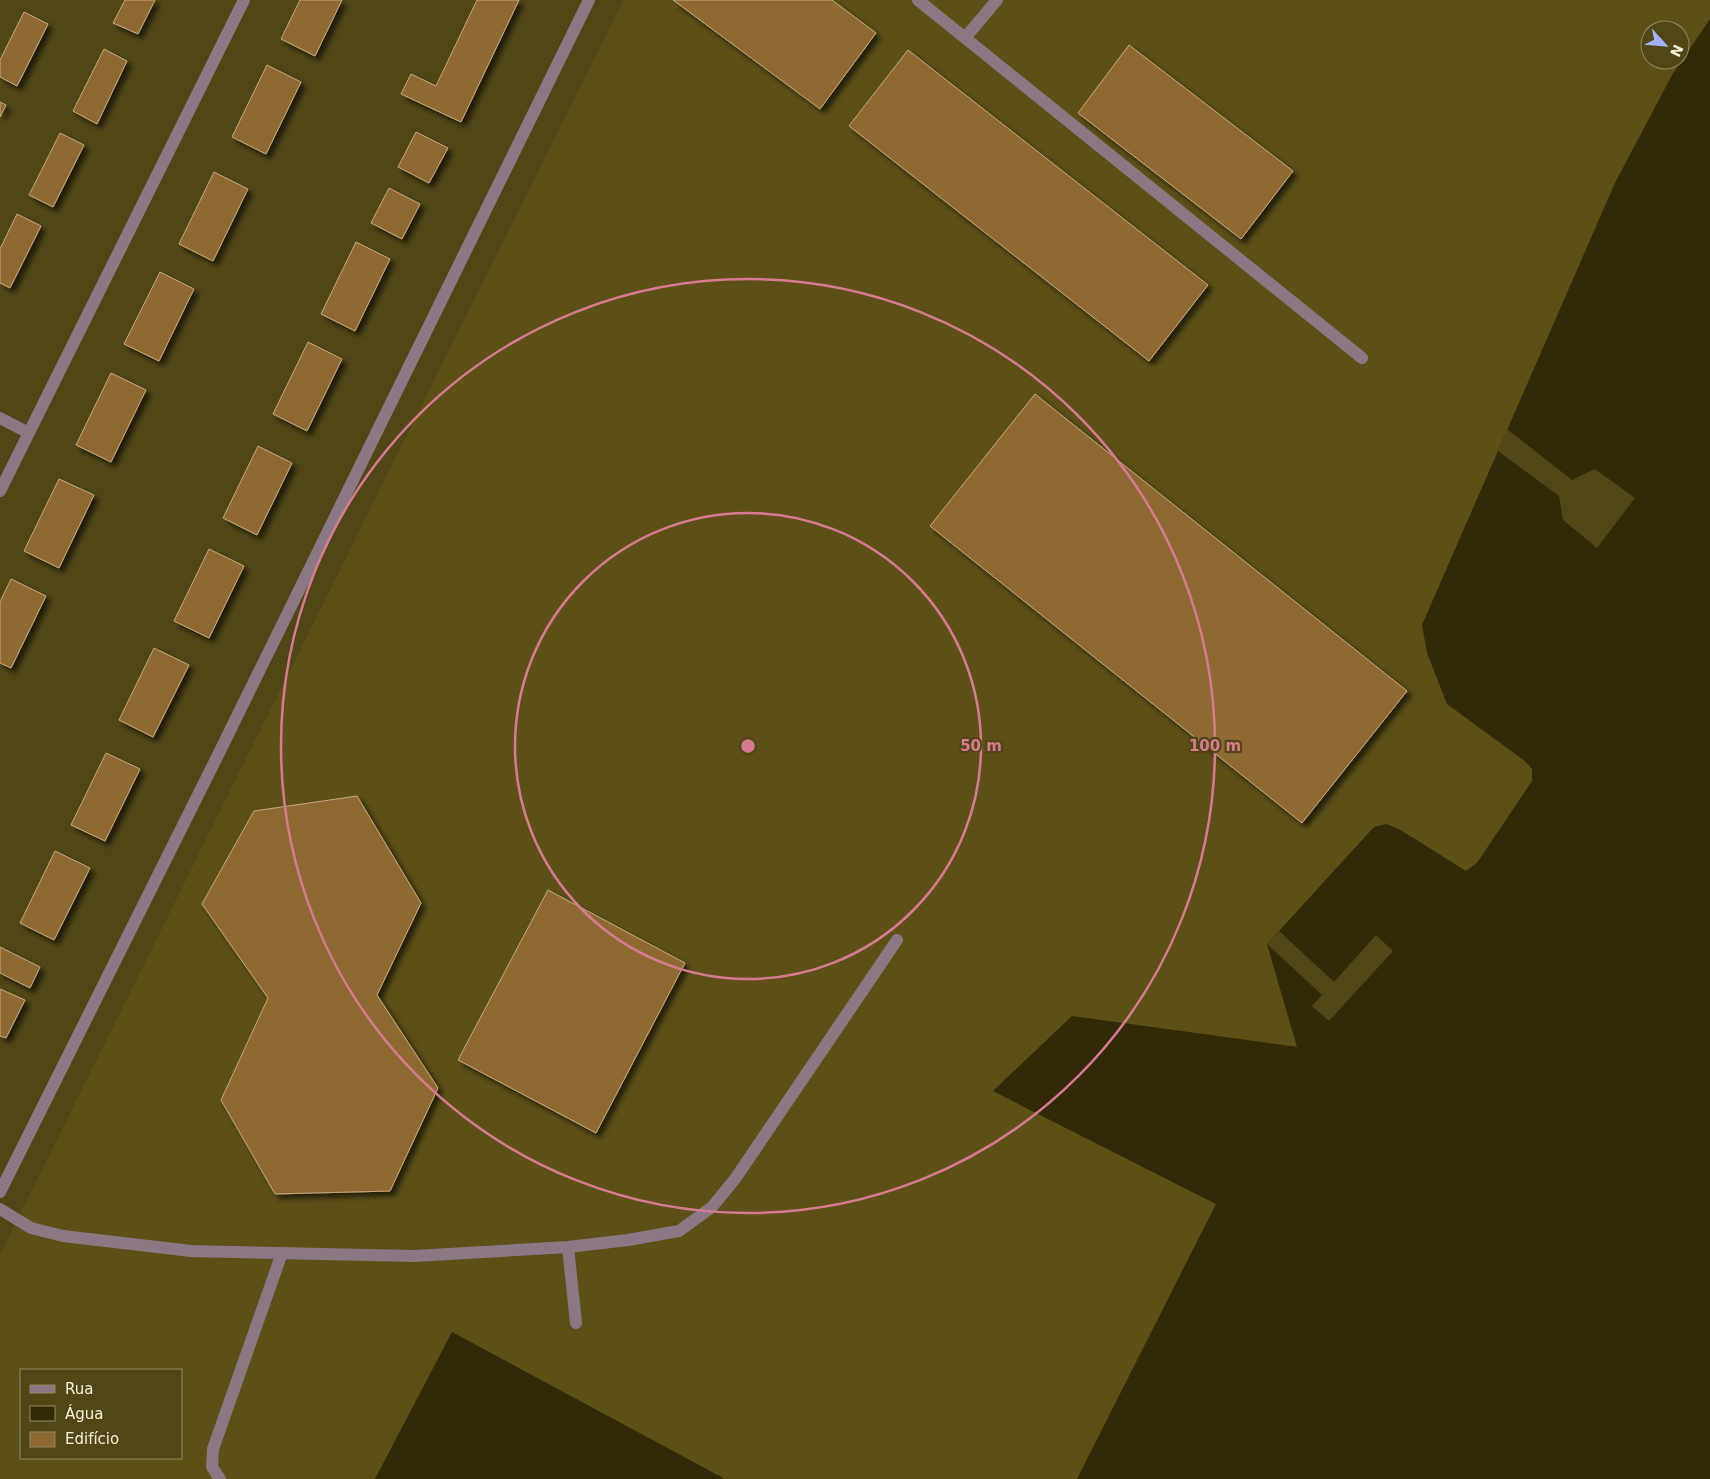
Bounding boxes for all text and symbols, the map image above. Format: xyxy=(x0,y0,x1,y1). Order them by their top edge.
north arrow xyxy=(1640,20,1690,70)
text: N xyxy=(1667,42,1686,59)
centre of rings xyxy=(739,737,757,755)
text: 50 m xyxy=(960,737,1002,755)
text: 100 m xyxy=(1189,737,1241,755)
legend xyxy=(20,1369,182,1459)
text: Rua xyxy=(65,1380,93,1398)
text: Água xyxy=(65,1404,103,1423)
text: Edifício xyxy=(65,1430,119,1448)

